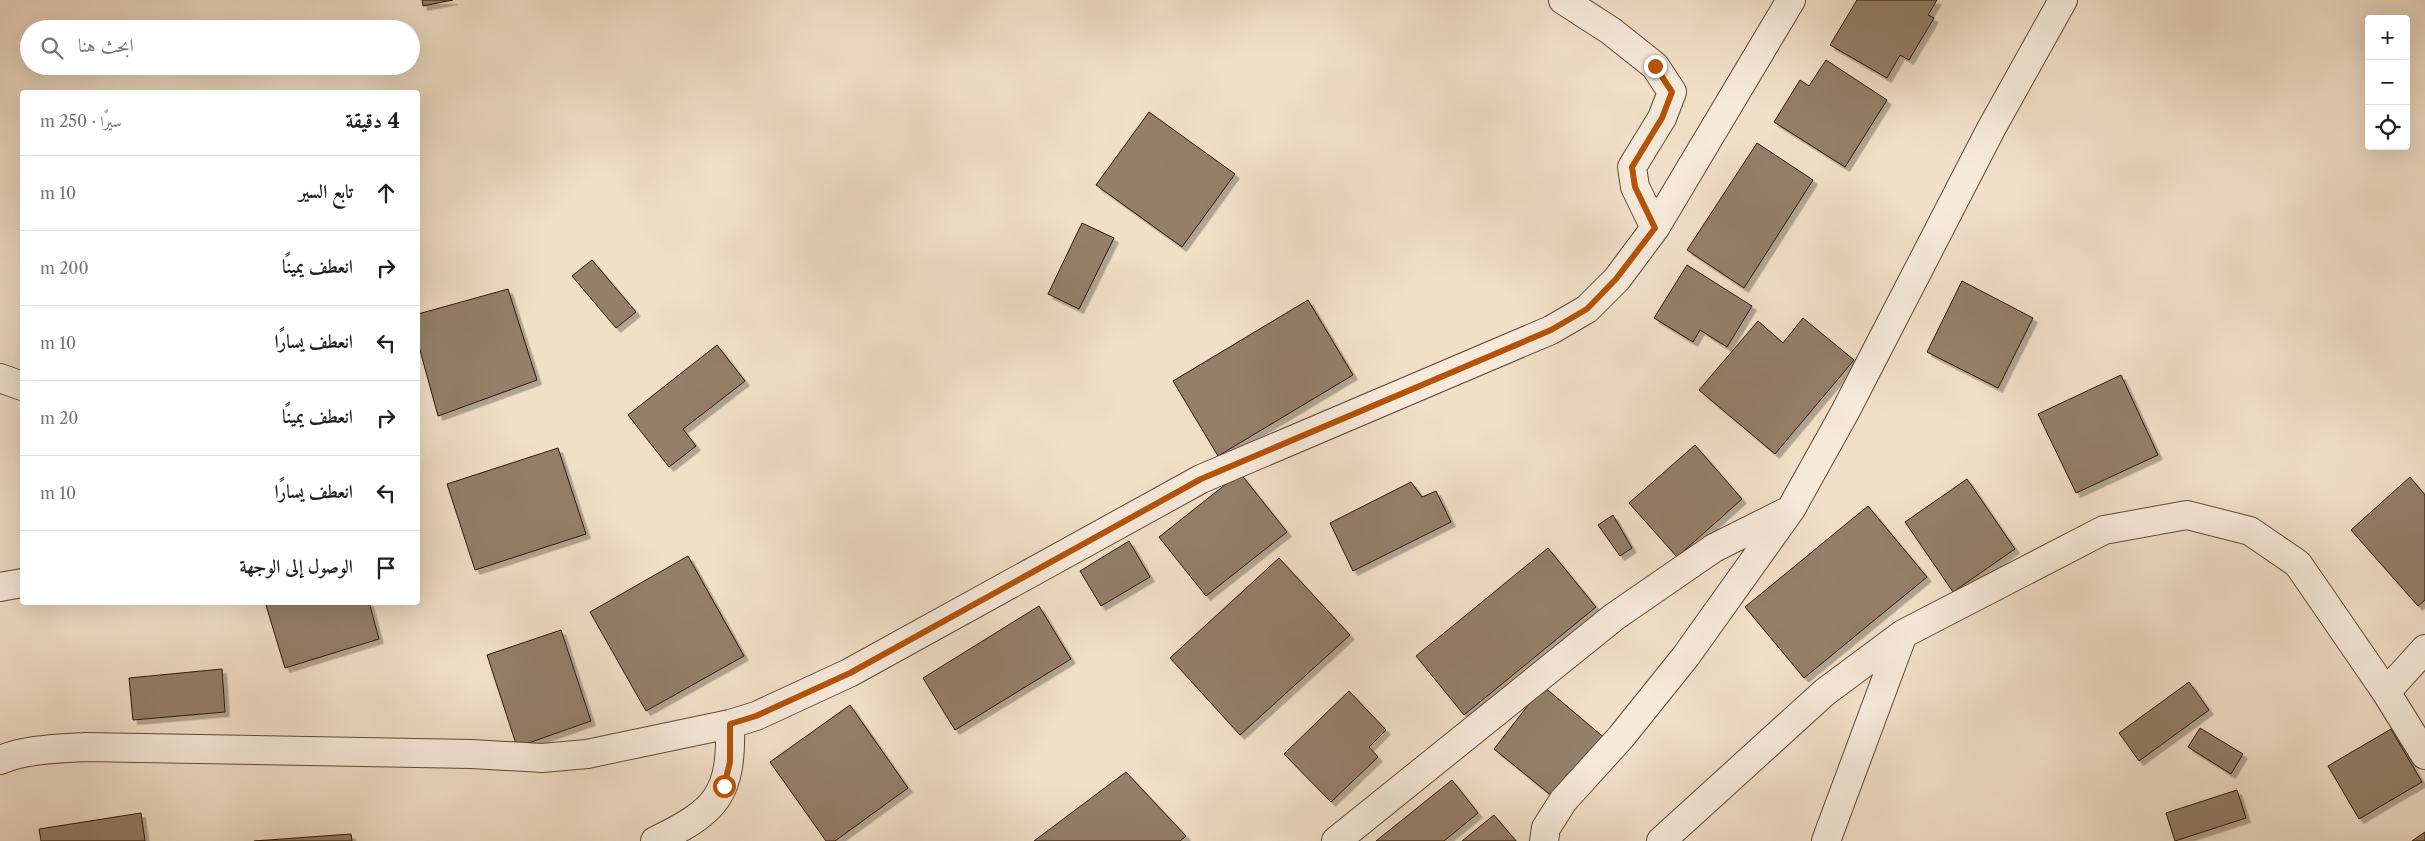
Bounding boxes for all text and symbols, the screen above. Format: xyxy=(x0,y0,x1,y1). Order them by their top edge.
map controls xyxy=(2365,15,2410,150)
button: + xyxy=(2365,15,2410,60)
search box xyxy=(20,20,420,75)
icon: search xyxy=(38,34,66,62)
text: ابحث هنا xyxy=(78,34,134,57)
route end xyxy=(1644,55,1667,78)
button: − xyxy=(2365,60,2410,105)
button: locate xyxy=(2365,105,2410,150)
text: 4 دقيقة xyxy=(346,108,400,133)
text: سيرًا · 250 m xyxy=(40,111,122,131)
icon: ahead xyxy=(372,179,400,207)
text: تابع السير xyxy=(299,180,353,203)
text: 10 m xyxy=(40,183,76,203)
icon: right xyxy=(372,254,400,282)
text: انعطف يمينًا xyxy=(282,255,353,278)
text: 200 m xyxy=(40,258,89,278)
icon: left xyxy=(372,329,400,357)
text: انعطف يسارًا xyxy=(274,330,353,353)
text: 10 m xyxy=(40,333,76,353)
icon: right xyxy=(372,404,400,432)
text: انعطف يمينًا xyxy=(282,405,353,428)
text: 20 m xyxy=(40,408,79,428)
icon: left xyxy=(372,479,400,507)
text: انعطف يسارًا xyxy=(274,480,353,503)
text: 10 m xyxy=(40,483,76,503)
icon: arrive xyxy=(372,554,400,582)
text: الوصول إلى الوجهة xyxy=(239,555,353,578)
route start xyxy=(713,775,736,798)

